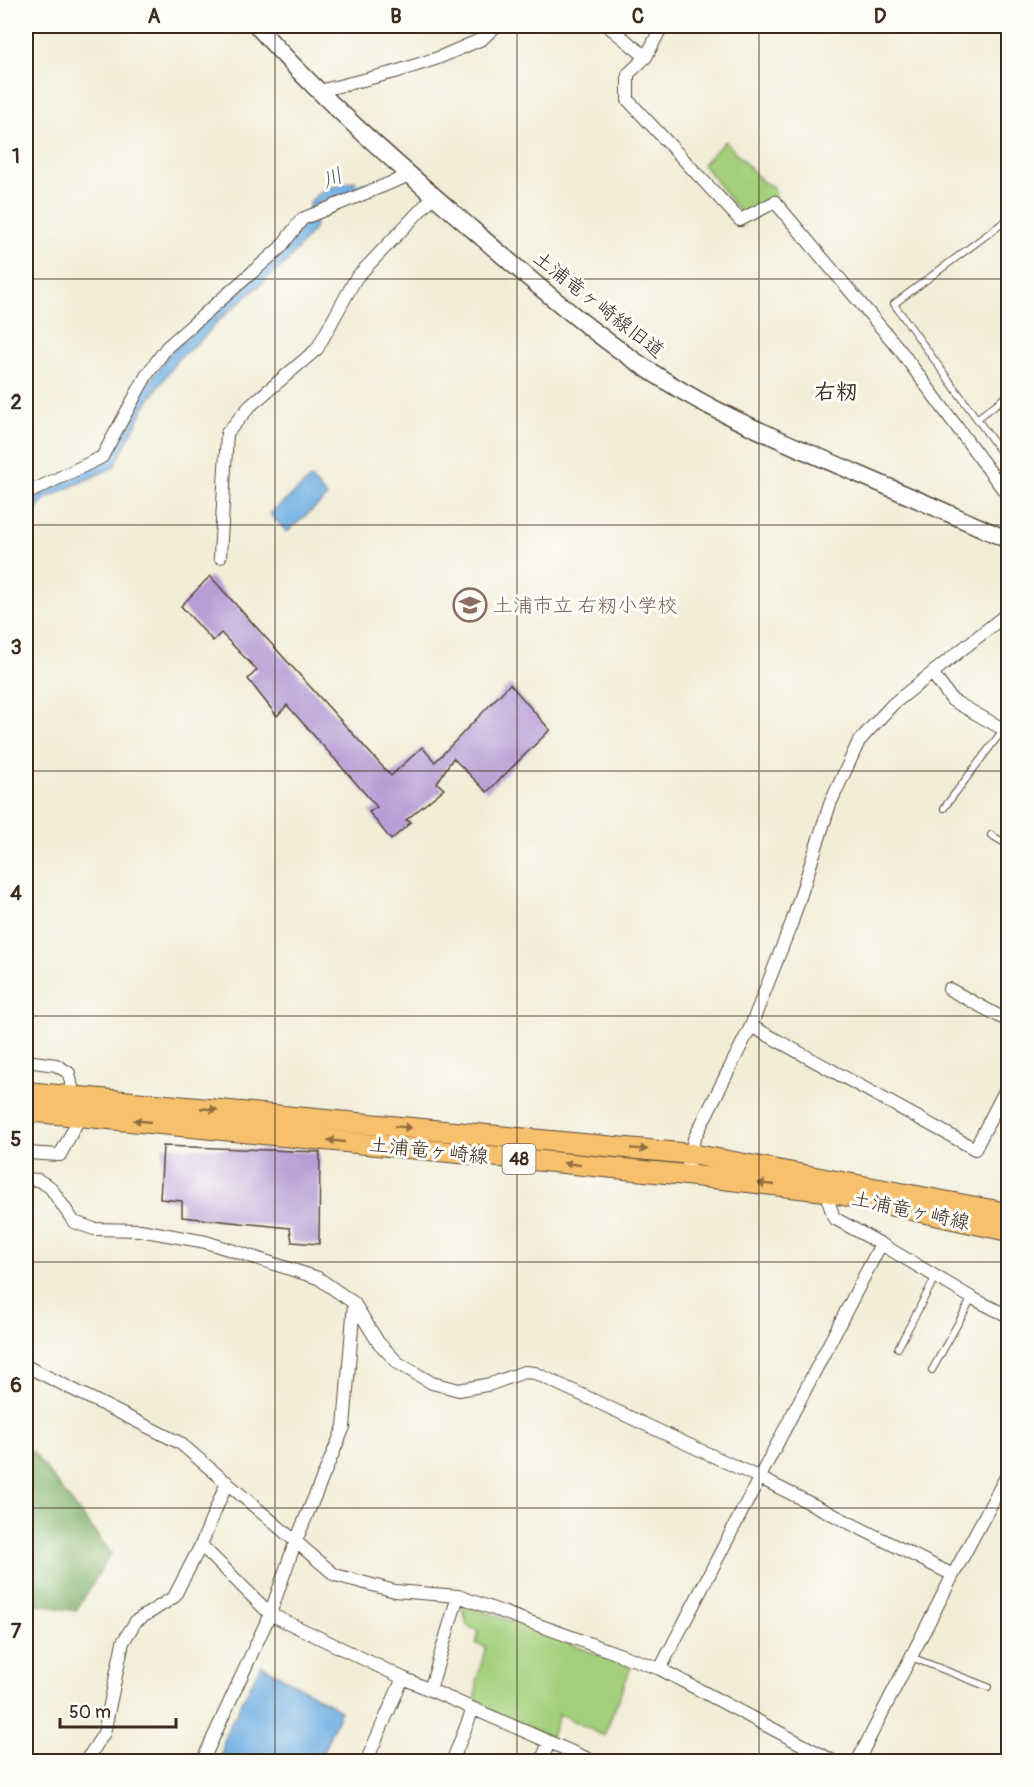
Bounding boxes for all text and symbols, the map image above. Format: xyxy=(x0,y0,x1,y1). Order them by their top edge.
text: A xyxy=(148,4,161,29)
text: B xyxy=(390,4,402,29)
text: C xyxy=(632,4,644,29)
text: D xyxy=(874,4,887,29)
text: 1 xyxy=(12,144,20,169)
water label: 川 xyxy=(317,162,347,195)
street label: 土浦竜ヶ崎線旧道 xyxy=(528,245,669,363)
district label: 右籾 xyxy=(814,378,858,406)
text: 2 xyxy=(10,390,22,415)
school or university icon: 土浦市立 右籾小学校 xyxy=(452,587,488,623)
place label: 土浦市立 右籾小学校 xyxy=(493,593,677,618)
text: 3 xyxy=(10,635,22,660)
text: 4 xyxy=(10,881,22,906)
one-way arrow xyxy=(200,1104,219,1114)
one-way arrow xyxy=(132,1116,151,1126)
one-way arrow xyxy=(394,1122,413,1132)
text: 5 xyxy=(11,1127,22,1152)
street label: 土浦竜ヶ崎線 xyxy=(368,1132,490,1169)
one-way arrow xyxy=(326,1136,345,1146)
road number: 48 xyxy=(502,1144,536,1174)
one-way arrow xyxy=(630,1144,649,1154)
one-way arrow xyxy=(562,1159,581,1169)
one-way arrow xyxy=(756,1180,775,1189)
street label: 土浦竜ヶ崎線 xyxy=(850,1186,972,1235)
text: 6 xyxy=(10,1373,22,1398)
text: 7 xyxy=(11,1619,22,1644)
scale bar xyxy=(60,1691,176,1729)
text: 50 m xyxy=(69,1701,111,1724)

